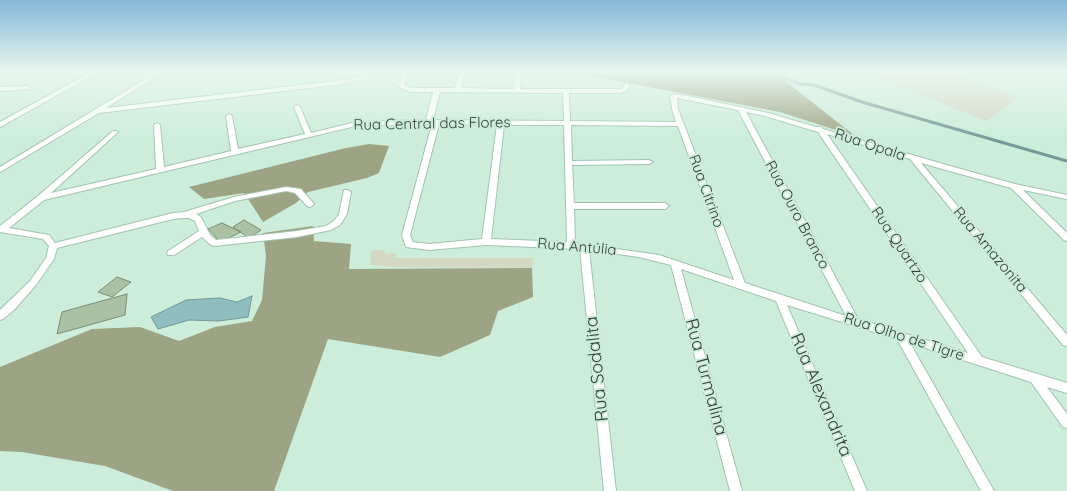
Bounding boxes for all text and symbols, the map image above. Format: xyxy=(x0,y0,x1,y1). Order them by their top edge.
street label: Rua Central das Flores xyxy=(353,114,511,134)
street label: Rua Opala xyxy=(832,125,908,165)
street label: Rua Citrino xyxy=(684,152,728,230)
street label: Rua Ouro Branco xyxy=(761,158,833,272)
street label: Rua Quartzo xyxy=(867,204,931,286)
street label: Rua Amazonita xyxy=(949,204,1031,296)
street label: Rua Antúlia xyxy=(537,235,617,259)
street label: Rua Olho de Tigre xyxy=(842,309,966,365)
street label: Rua Sodalita xyxy=(581,315,613,423)
street label: Rua Turmalina xyxy=(680,316,732,438)
street label: Rua Alexandrita xyxy=(785,330,857,460)

